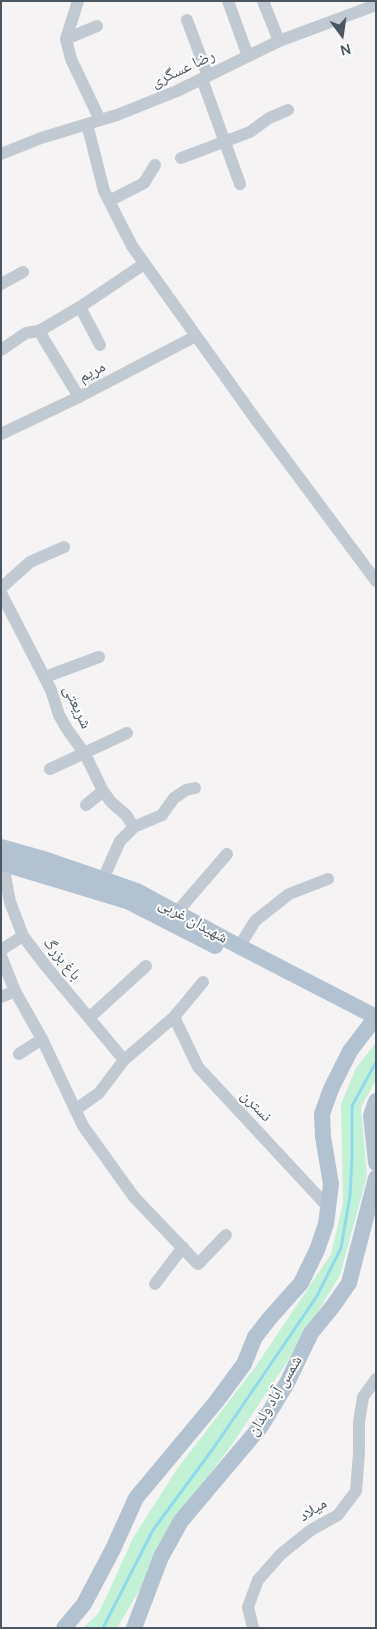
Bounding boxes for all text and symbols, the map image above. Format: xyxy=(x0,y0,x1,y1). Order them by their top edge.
north arrow xyxy=(317,10,367,60)
text: N xyxy=(339,40,353,60)
street label: رضا عسگری xyxy=(148,46,218,92)
street label: مریم xyxy=(75,357,109,387)
street label: شریعتی xyxy=(59,682,95,732)
street label: شهیدان غربی xyxy=(155,894,231,948)
street label: باغ بزرگ xyxy=(39,934,85,984)
street label: نسترن xyxy=(236,1086,276,1126)
street label: شمس آباد ولدان xyxy=(244,1352,306,1440)
street label: میلاد xyxy=(295,1494,331,1526)

